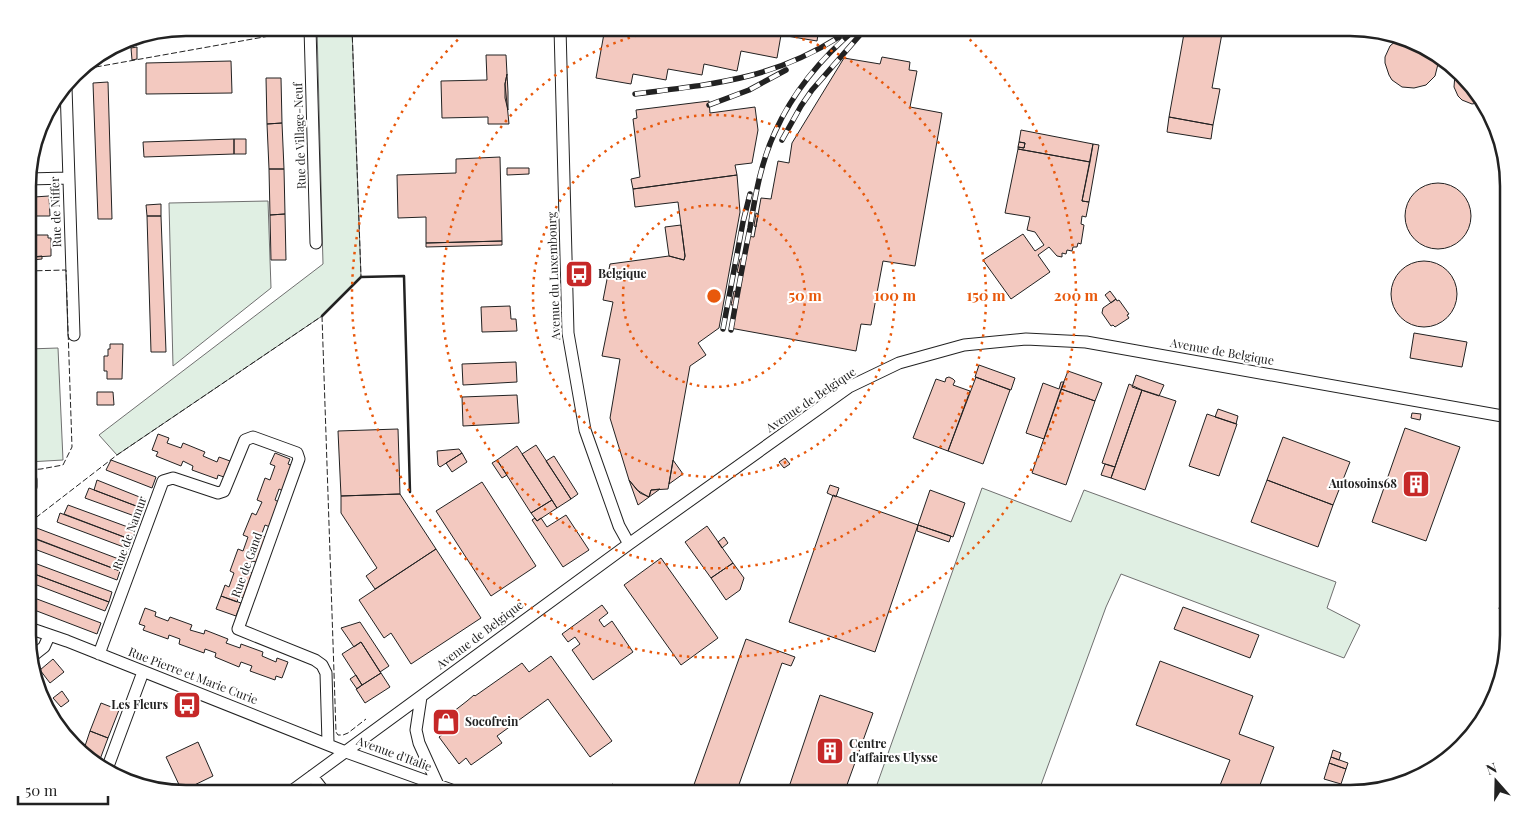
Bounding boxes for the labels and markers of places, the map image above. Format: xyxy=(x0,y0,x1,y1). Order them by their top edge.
bus stop icon: Belgique xyxy=(564,259,594,289)
place label: Belgique xyxy=(598,265,647,281)
centre of rings xyxy=(705,287,723,305)
building icon: Autosoins68 xyxy=(1401,469,1431,499)
place label: Autosoins68 xyxy=(1328,475,1397,491)
bus stop icon: Les Fleurs xyxy=(172,690,202,720)
place label: Les Fleurs xyxy=(111,696,168,712)
shop icon: Socofrein xyxy=(431,707,461,737)
place label: Socofrein xyxy=(465,713,519,729)
place label: Centre d'affaires Ulysse xyxy=(849,735,938,765)
building icon: Centre d'affaires Ulysse xyxy=(815,736,845,766)

